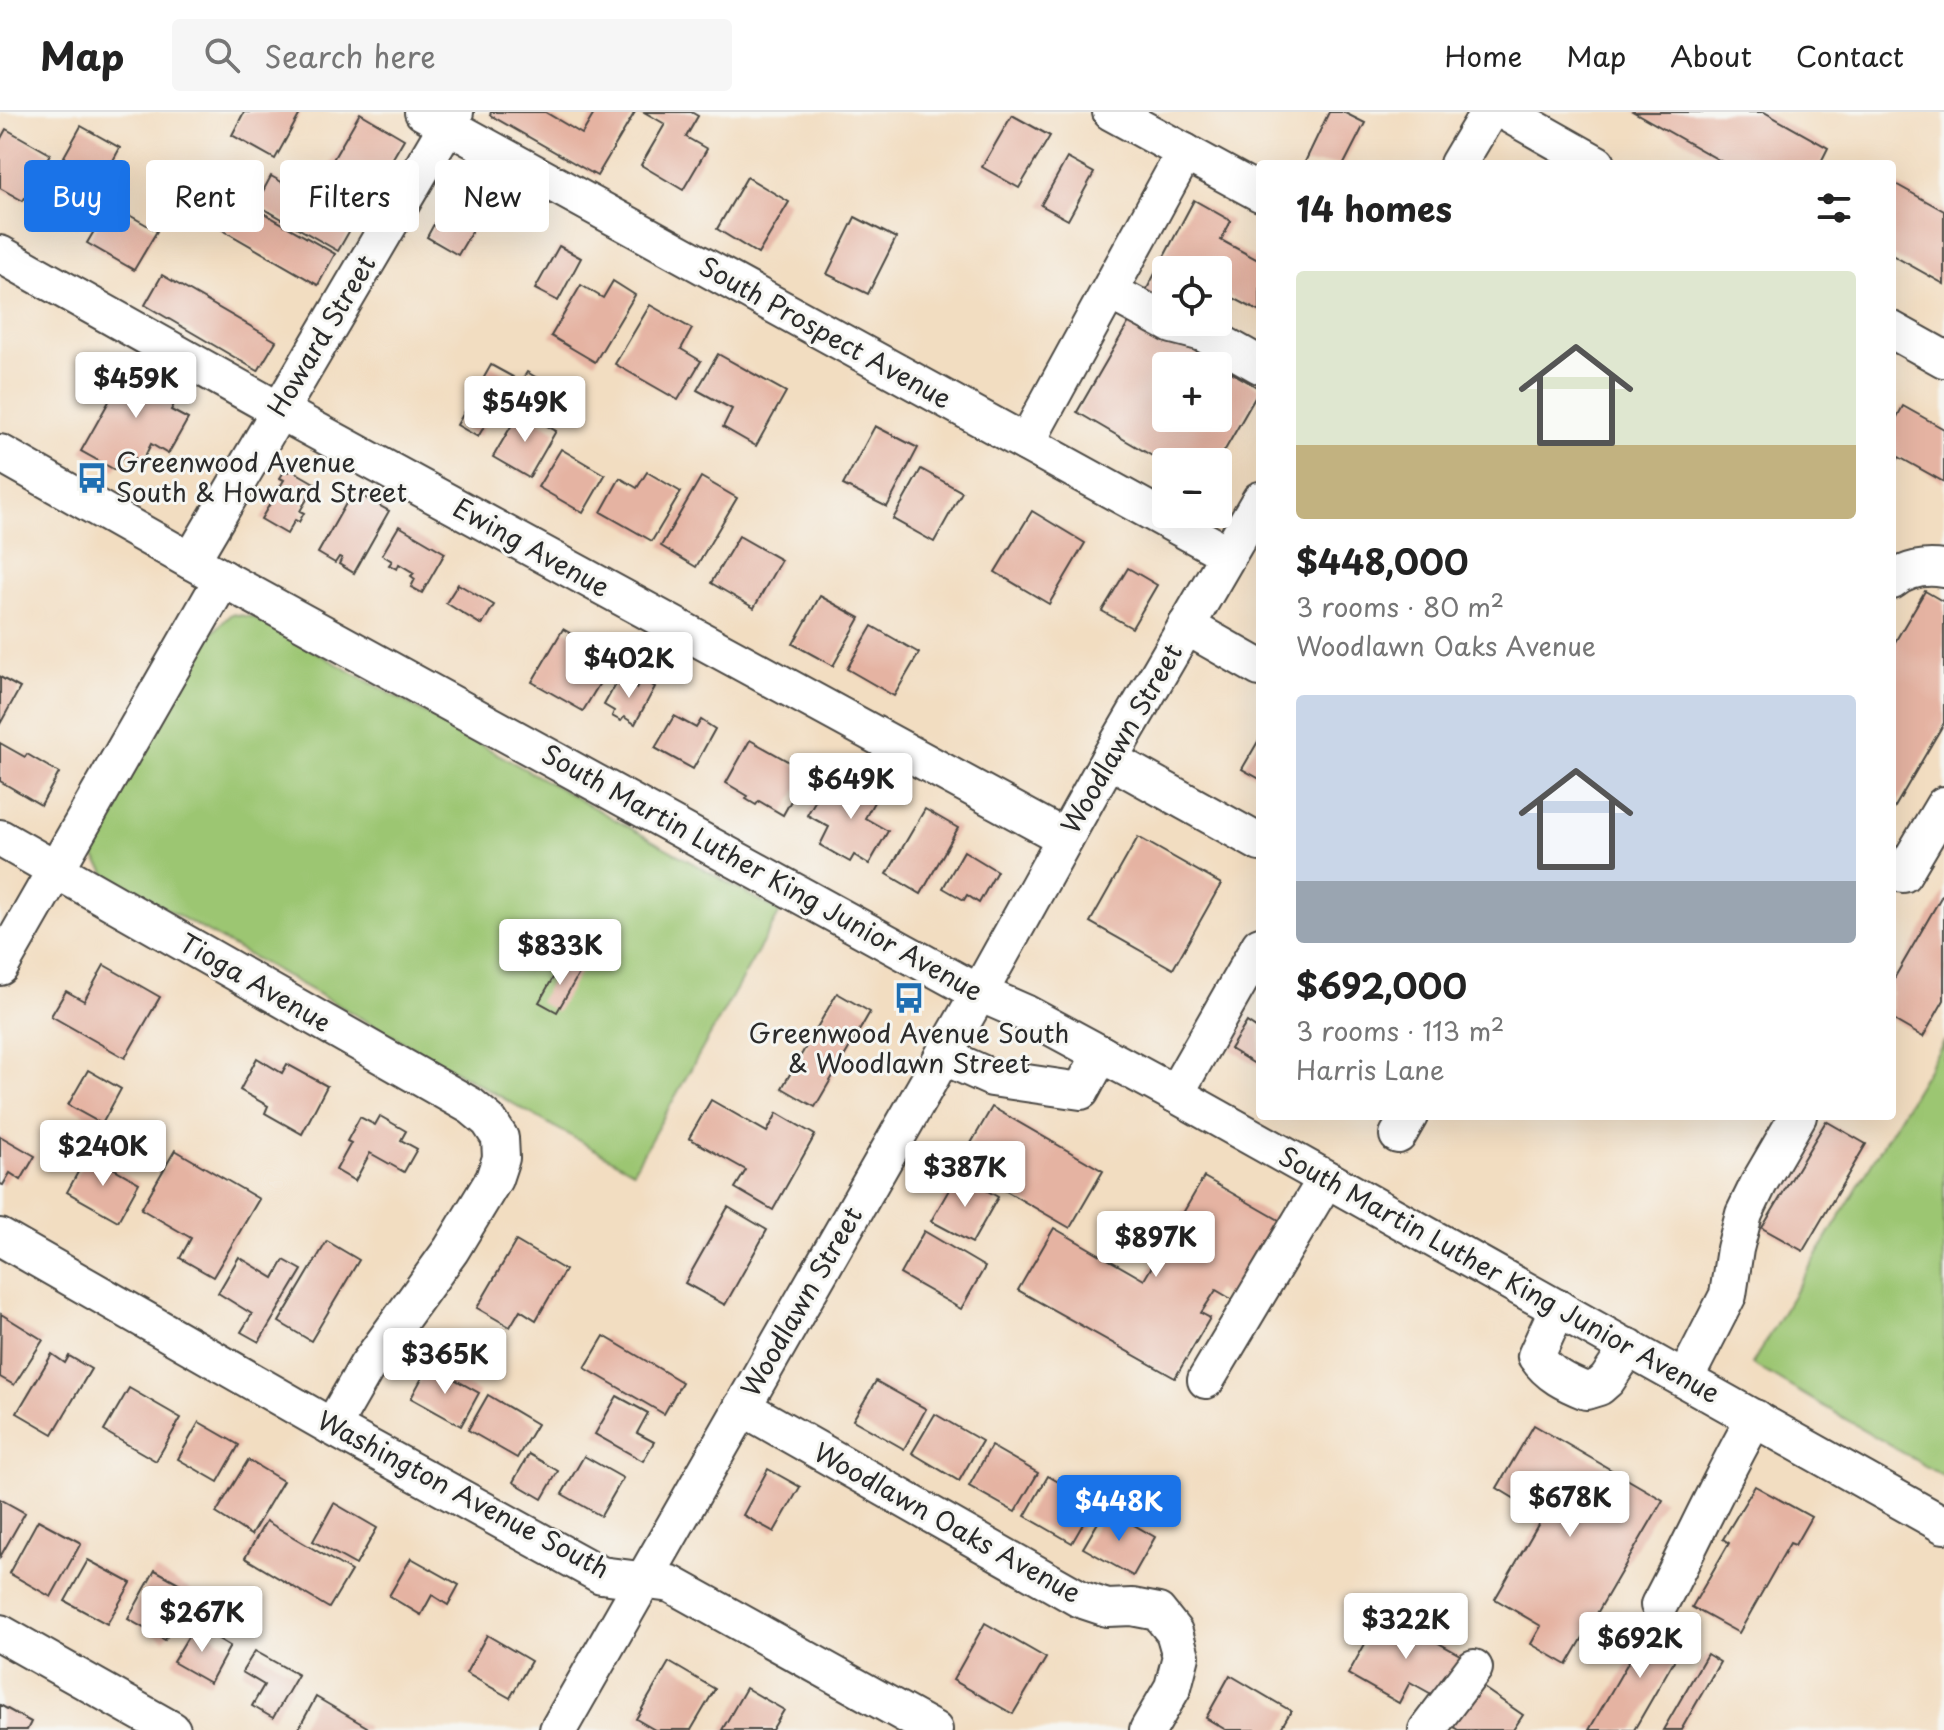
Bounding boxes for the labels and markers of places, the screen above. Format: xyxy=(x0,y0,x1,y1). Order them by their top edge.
pin: $459K xyxy=(80,352,192,420)
pin: $549K xyxy=(469,376,581,444)
place label: Greenwood Avenue South & Howard Street xyxy=(116,442,407,511)
bus stop icon: Greenwood Avenue South & Howard Street xyxy=(75,461,109,495)
pin: $402K xyxy=(573,632,685,700)
pin: $649K xyxy=(795,753,907,821)
pin: $833K xyxy=(504,919,616,987)
bus stop icon: Greenwood Avenue South & Woodlawn Street xyxy=(892,981,926,1015)
place label: Greenwood Avenue South & Woodlawn Street xyxy=(749,1013,1070,1082)
pin: $240K xyxy=(47,1120,159,1188)
pin: $387K xyxy=(909,1141,1021,1209)
pin: $897K xyxy=(1100,1211,1212,1279)
pin: $365K xyxy=(389,1328,501,1396)
pin: $678K xyxy=(1514,1471,1626,1539)
pin: $448K xyxy=(1063,1475,1175,1543)
pin: $267K xyxy=(146,1586,258,1654)
pin: $322K xyxy=(1350,1593,1462,1661)
pin: $692K xyxy=(1584,1612,1696,1680)

